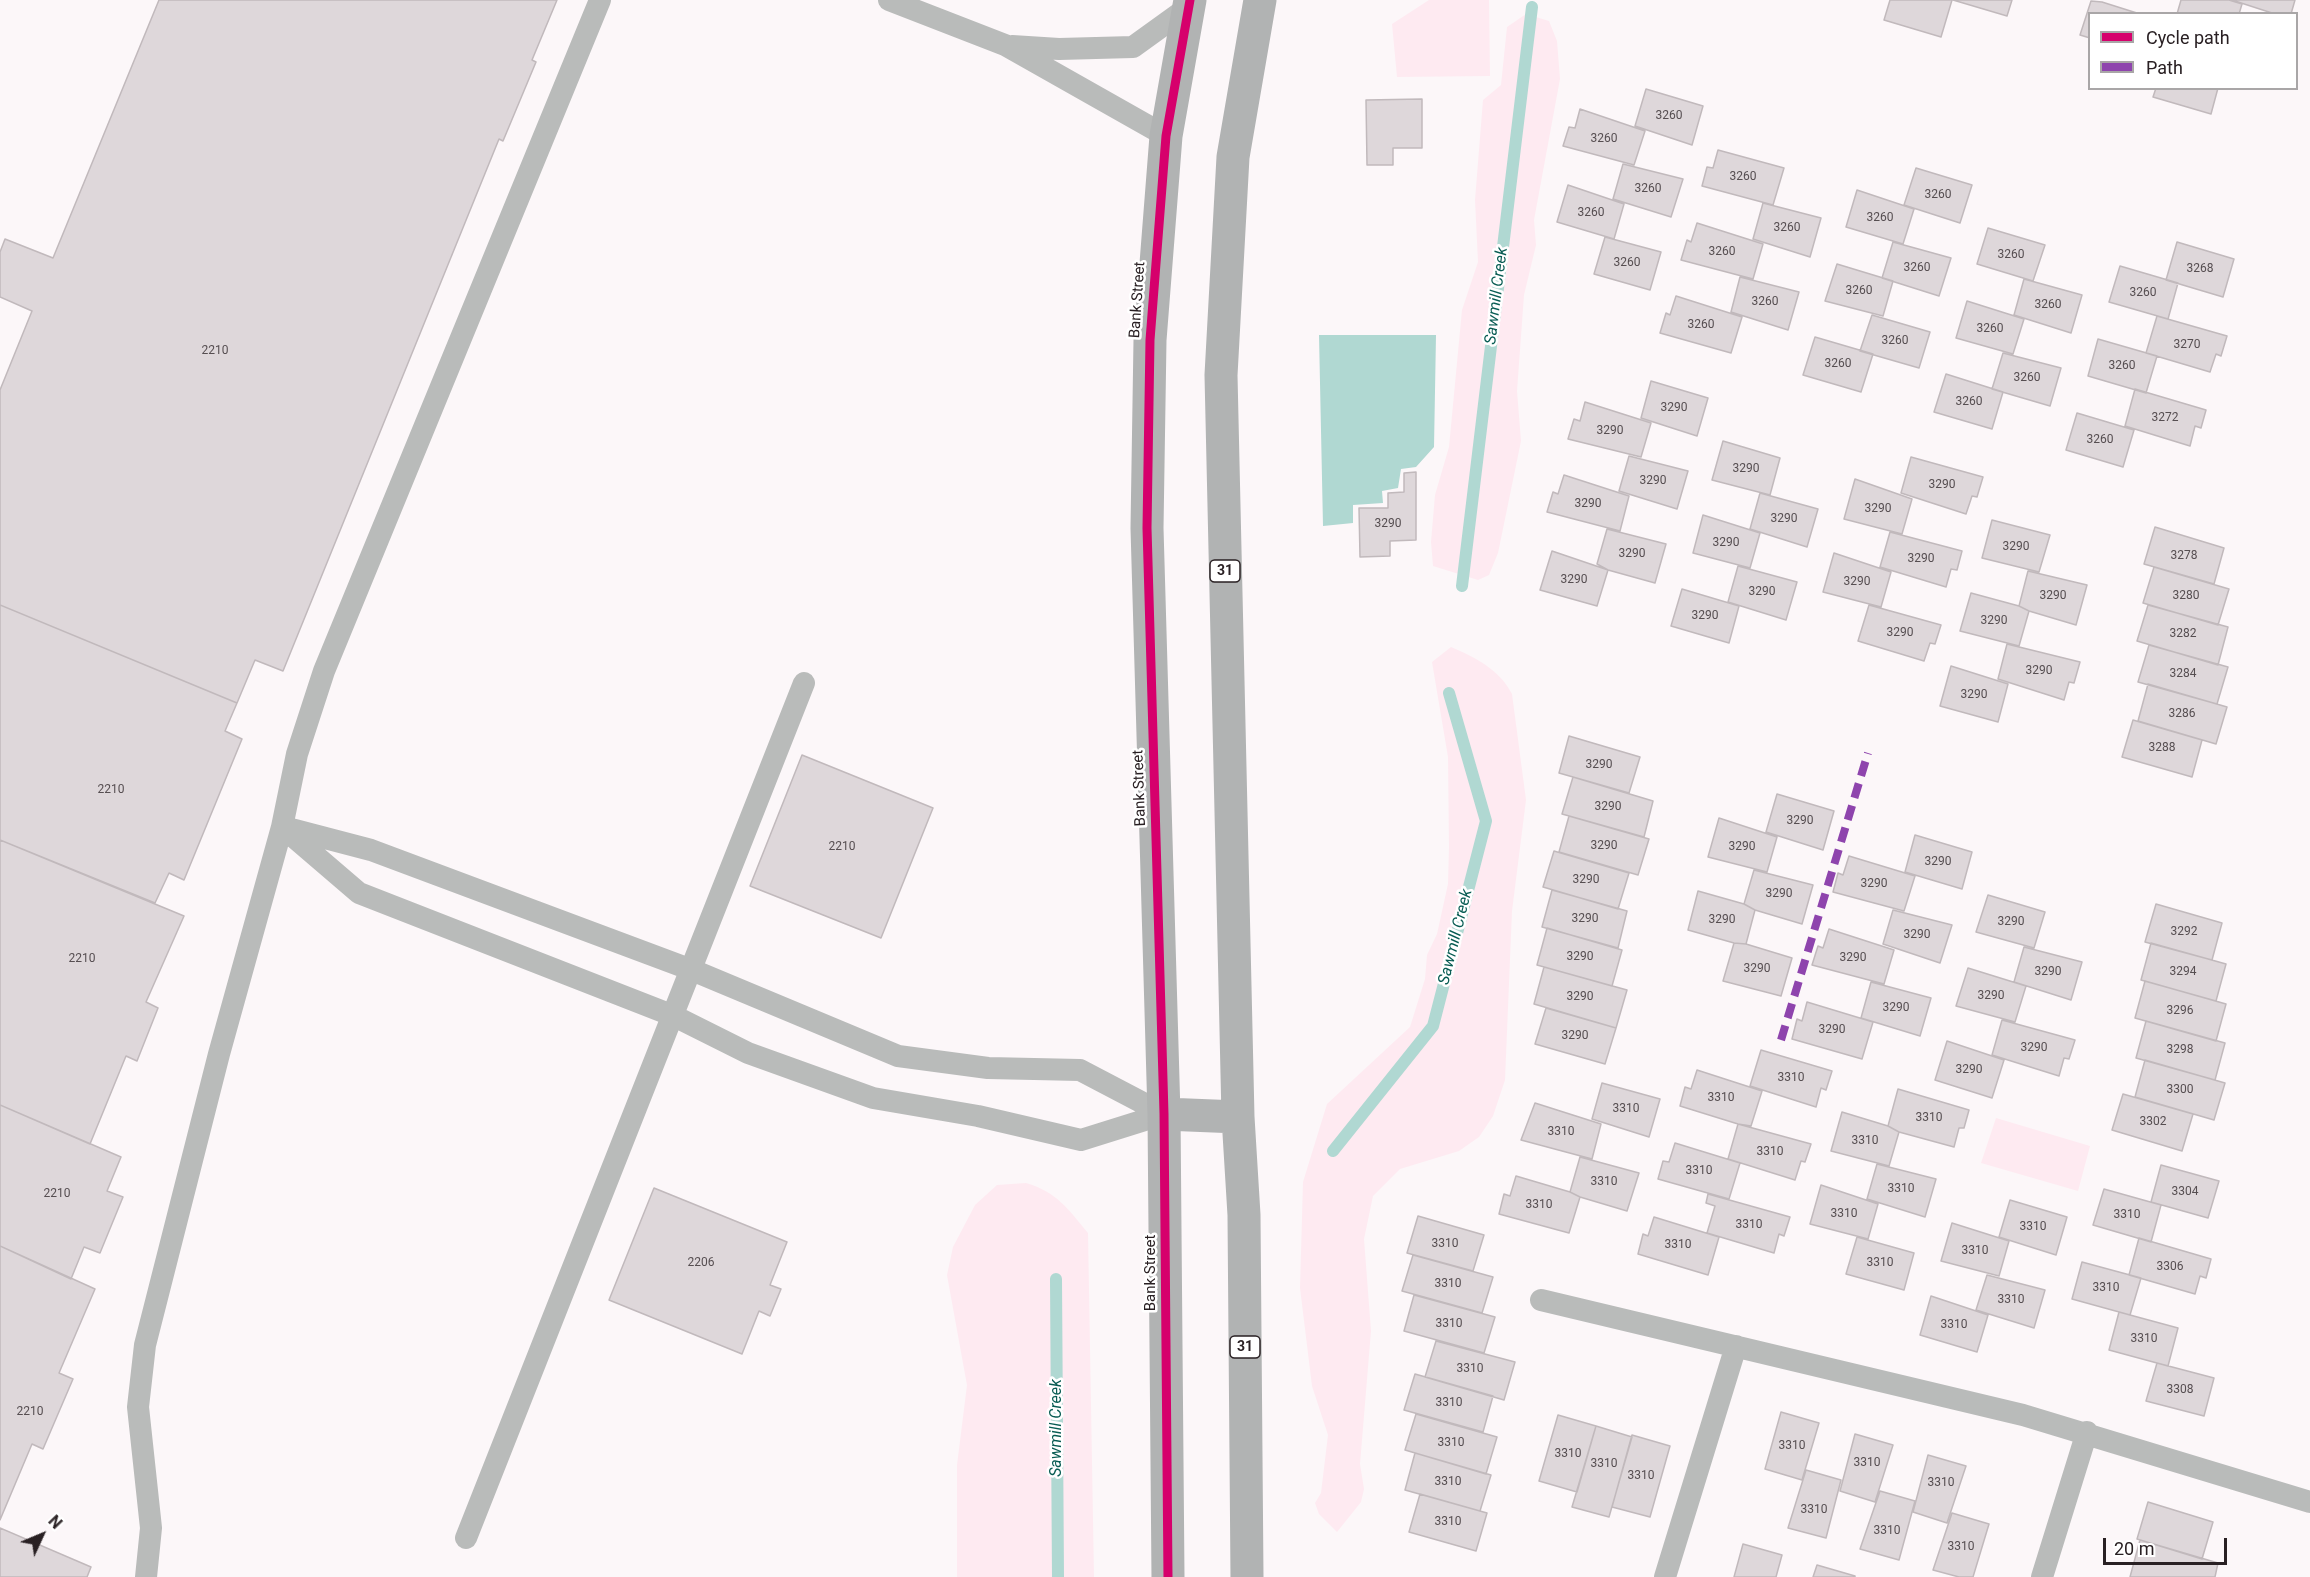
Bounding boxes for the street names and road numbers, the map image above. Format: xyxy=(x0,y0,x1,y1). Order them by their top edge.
street label: Bank Street xyxy=(1126,261,1150,339)
road number: 31 xyxy=(1210,560,1240,582)
street label: Bank Street xyxy=(1130,749,1150,827)
street label: Bank Street xyxy=(1142,1235,1160,1311)
road number: 31 xyxy=(1230,1336,1260,1358)

